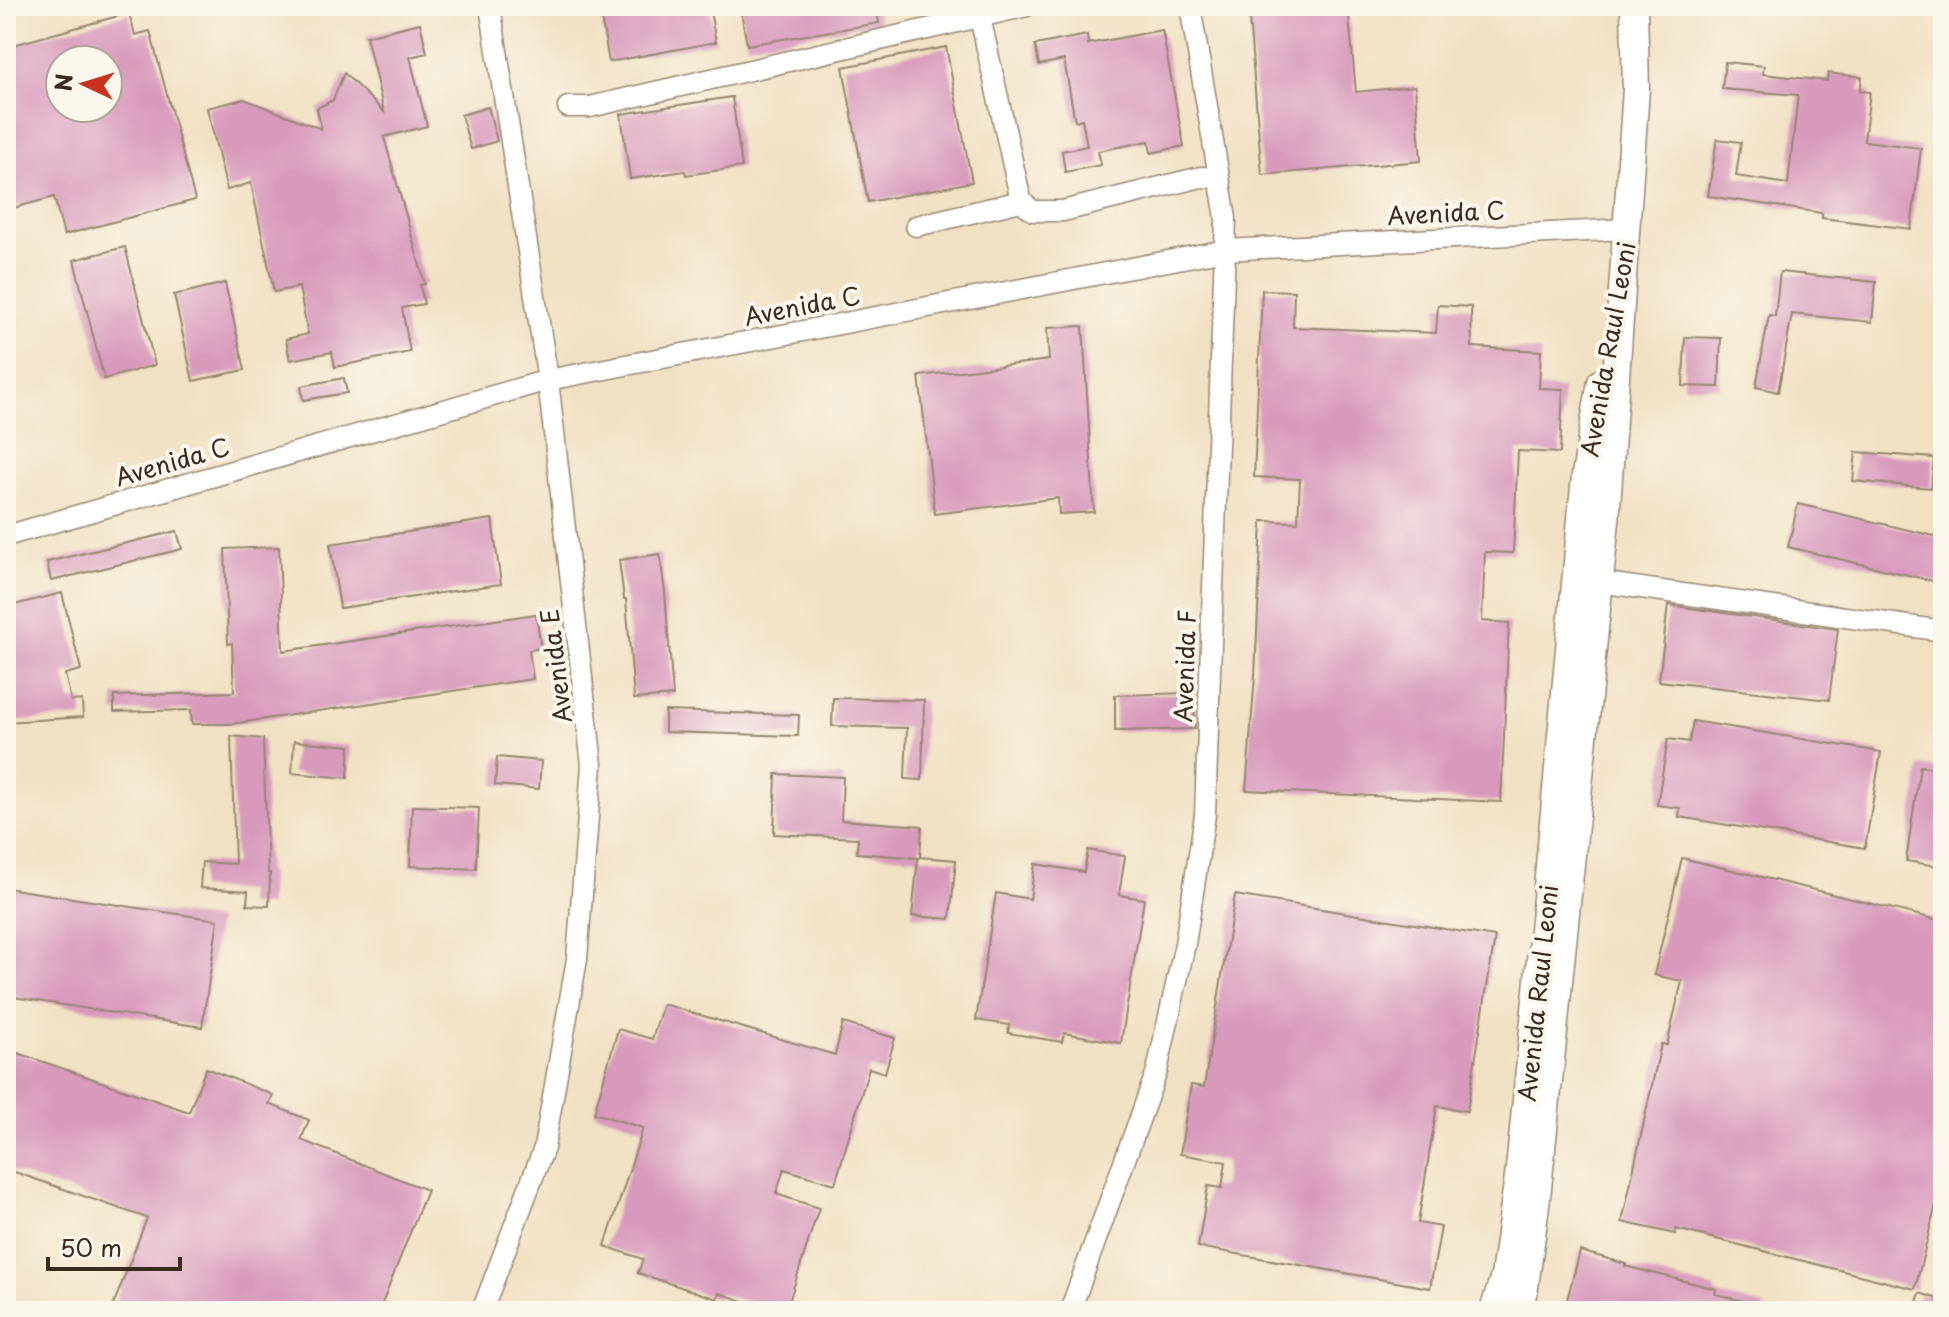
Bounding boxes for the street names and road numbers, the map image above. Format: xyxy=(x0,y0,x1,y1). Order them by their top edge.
street label: Avenida C xyxy=(1386,191,1506,233)
street label: Avenida Raul Leoni xyxy=(1570,239,1644,459)
street label: Avenida C xyxy=(741,276,863,334)
street label: Avenida C xyxy=(111,427,233,495)
street label: Avenida E xyxy=(530,607,580,725)
street label: Avenida F xyxy=(1164,609,1204,723)
street label: Avenida Raul Leoni xyxy=(1508,883,1566,1103)

